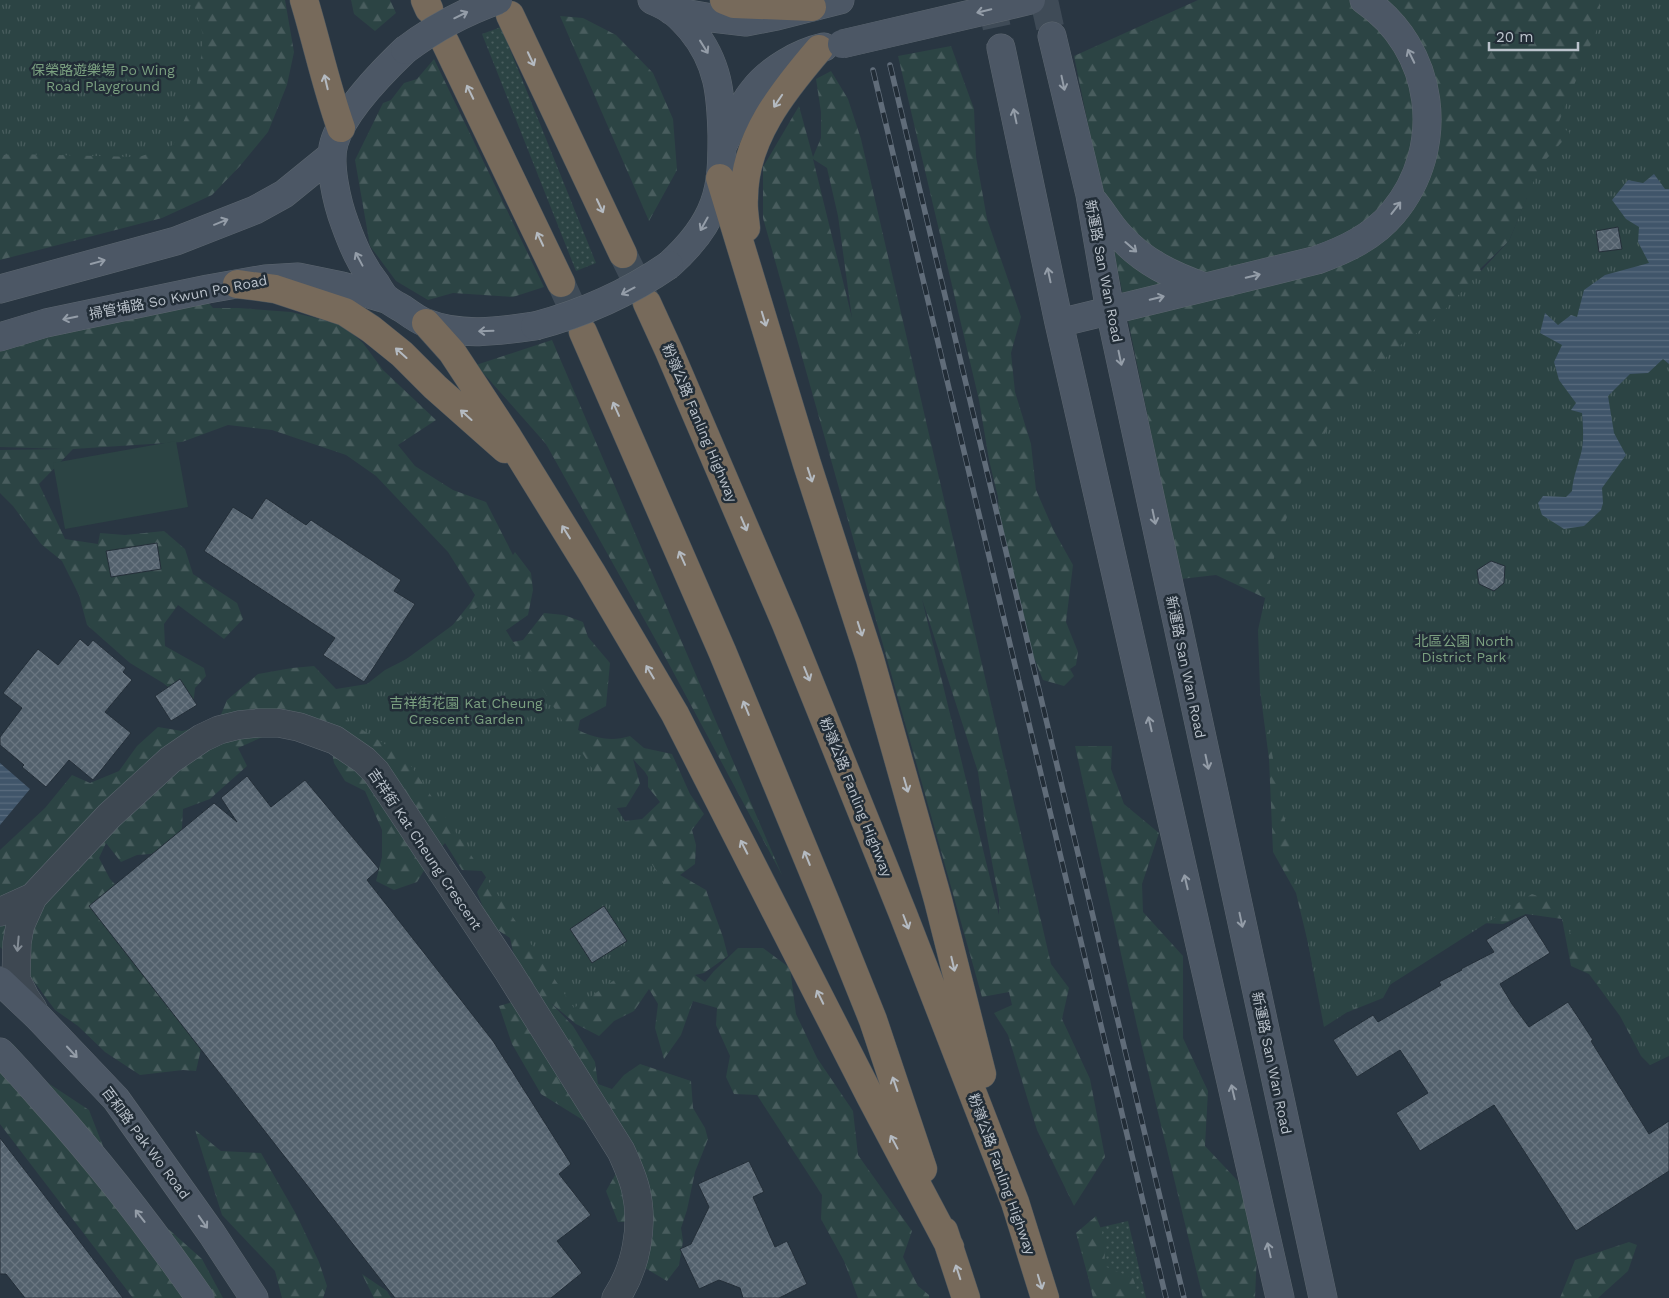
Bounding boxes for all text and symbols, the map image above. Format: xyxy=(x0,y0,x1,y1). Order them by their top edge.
one-way arrow xyxy=(976,7,992,16)
one-way arrow xyxy=(453,10,468,19)
scale bar xyxy=(1489,20,1578,52)
text: 20 m xyxy=(1496,28,1534,46)
one-way arrow xyxy=(700,40,710,54)
one-way arrow xyxy=(1406,49,1416,64)
one-way arrow xyxy=(527,51,536,66)
park label: 保榮路遊樂場 Po Wing Road Playground xyxy=(31,62,175,94)
one-way arrow xyxy=(321,74,330,90)
one-way arrow xyxy=(1059,75,1068,91)
one-way arrow xyxy=(465,85,474,100)
one-way arrow xyxy=(773,93,783,107)
one-way arrow xyxy=(1010,109,1019,125)
one-way arrow xyxy=(596,198,605,213)
street label: 新運路 San Wan Road xyxy=(1082,198,1126,344)
one-way arrow xyxy=(1391,202,1402,215)
one-way arrow xyxy=(699,216,709,231)
one-way arrow xyxy=(213,217,228,227)
one-way arrow xyxy=(535,232,544,247)
one-way arrow xyxy=(1125,241,1138,252)
one-way arrow xyxy=(354,252,363,267)
one-way arrow xyxy=(89,257,105,266)
one-way arrow xyxy=(1043,268,1053,284)
one-way arrow xyxy=(1244,271,1260,280)
street label: 掃管埔路 So Kwun Po Road xyxy=(88,272,268,322)
one-way arrow xyxy=(621,287,636,297)
one-way arrow xyxy=(1149,293,1165,302)
one-way arrow xyxy=(759,311,769,327)
one-way arrow xyxy=(62,314,78,324)
one-way arrow xyxy=(479,327,495,336)
street label: 粉嶺公路 Fanling Highway xyxy=(659,341,741,505)
one-way arrow xyxy=(394,347,407,359)
one-way arrow xyxy=(1116,350,1125,366)
one-way arrow xyxy=(611,402,621,417)
one-way arrow xyxy=(459,409,472,420)
one-way arrow xyxy=(806,466,816,482)
one-way arrow xyxy=(1150,509,1159,525)
one-way arrow xyxy=(739,516,749,531)
one-way arrow xyxy=(560,525,570,539)
one-way arrow xyxy=(676,551,686,566)
street label: 新運路 San Wan Road xyxy=(1163,594,1209,740)
one-way arrow xyxy=(856,621,866,637)
park label: 北區公園 North District Park xyxy=(1414,633,1514,665)
one-way arrow xyxy=(644,665,654,679)
one-way arrow xyxy=(802,666,812,681)
park label: 吉祥街花園 Kat Cheung Crescent Garden xyxy=(389,695,543,727)
one-way arrow xyxy=(740,701,750,716)
street label: 粉嶺公路 Fanling Highway xyxy=(817,715,896,880)
one-way arrow xyxy=(1145,716,1154,732)
one-way arrow xyxy=(1203,753,1212,769)
street label: 吉祥街 Kat Cheung Crescent xyxy=(365,765,485,933)
one-way arrow xyxy=(902,777,911,793)
one-way arrow xyxy=(739,840,749,855)
one-way arrow xyxy=(802,851,812,866)
one-way arrow xyxy=(1181,875,1190,891)
one-way arrow xyxy=(1237,912,1246,928)
one-way arrow xyxy=(902,914,912,929)
one-way arrow xyxy=(13,935,23,951)
one-way arrow xyxy=(949,955,958,971)
one-way arrow xyxy=(815,990,824,1005)
street label: 新運路 San Wan Road xyxy=(1249,990,1295,1136)
one-way arrow xyxy=(66,1046,78,1059)
one-way arrow xyxy=(890,1077,899,1093)
street label: 百和路 Pak Wo Road xyxy=(99,1084,193,1202)
one-way arrow xyxy=(1228,1084,1237,1100)
street label: 粉嶺公路 Fanling Highway xyxy=(965,1091,1039,1258)
one-way arrow xyxy=(889,1135,898,1150)
one-way arrow xyxy=(135,1210,146,1223)
one-way arrow xyxy=(198,1215,208,1229)
one-way arrow xyxy=(1264,1243,1273,1259)
one-way arrow xyxy=(953,1265,962,1281)
one-way arrow xyxy=(1036,1274,1046,1290)

